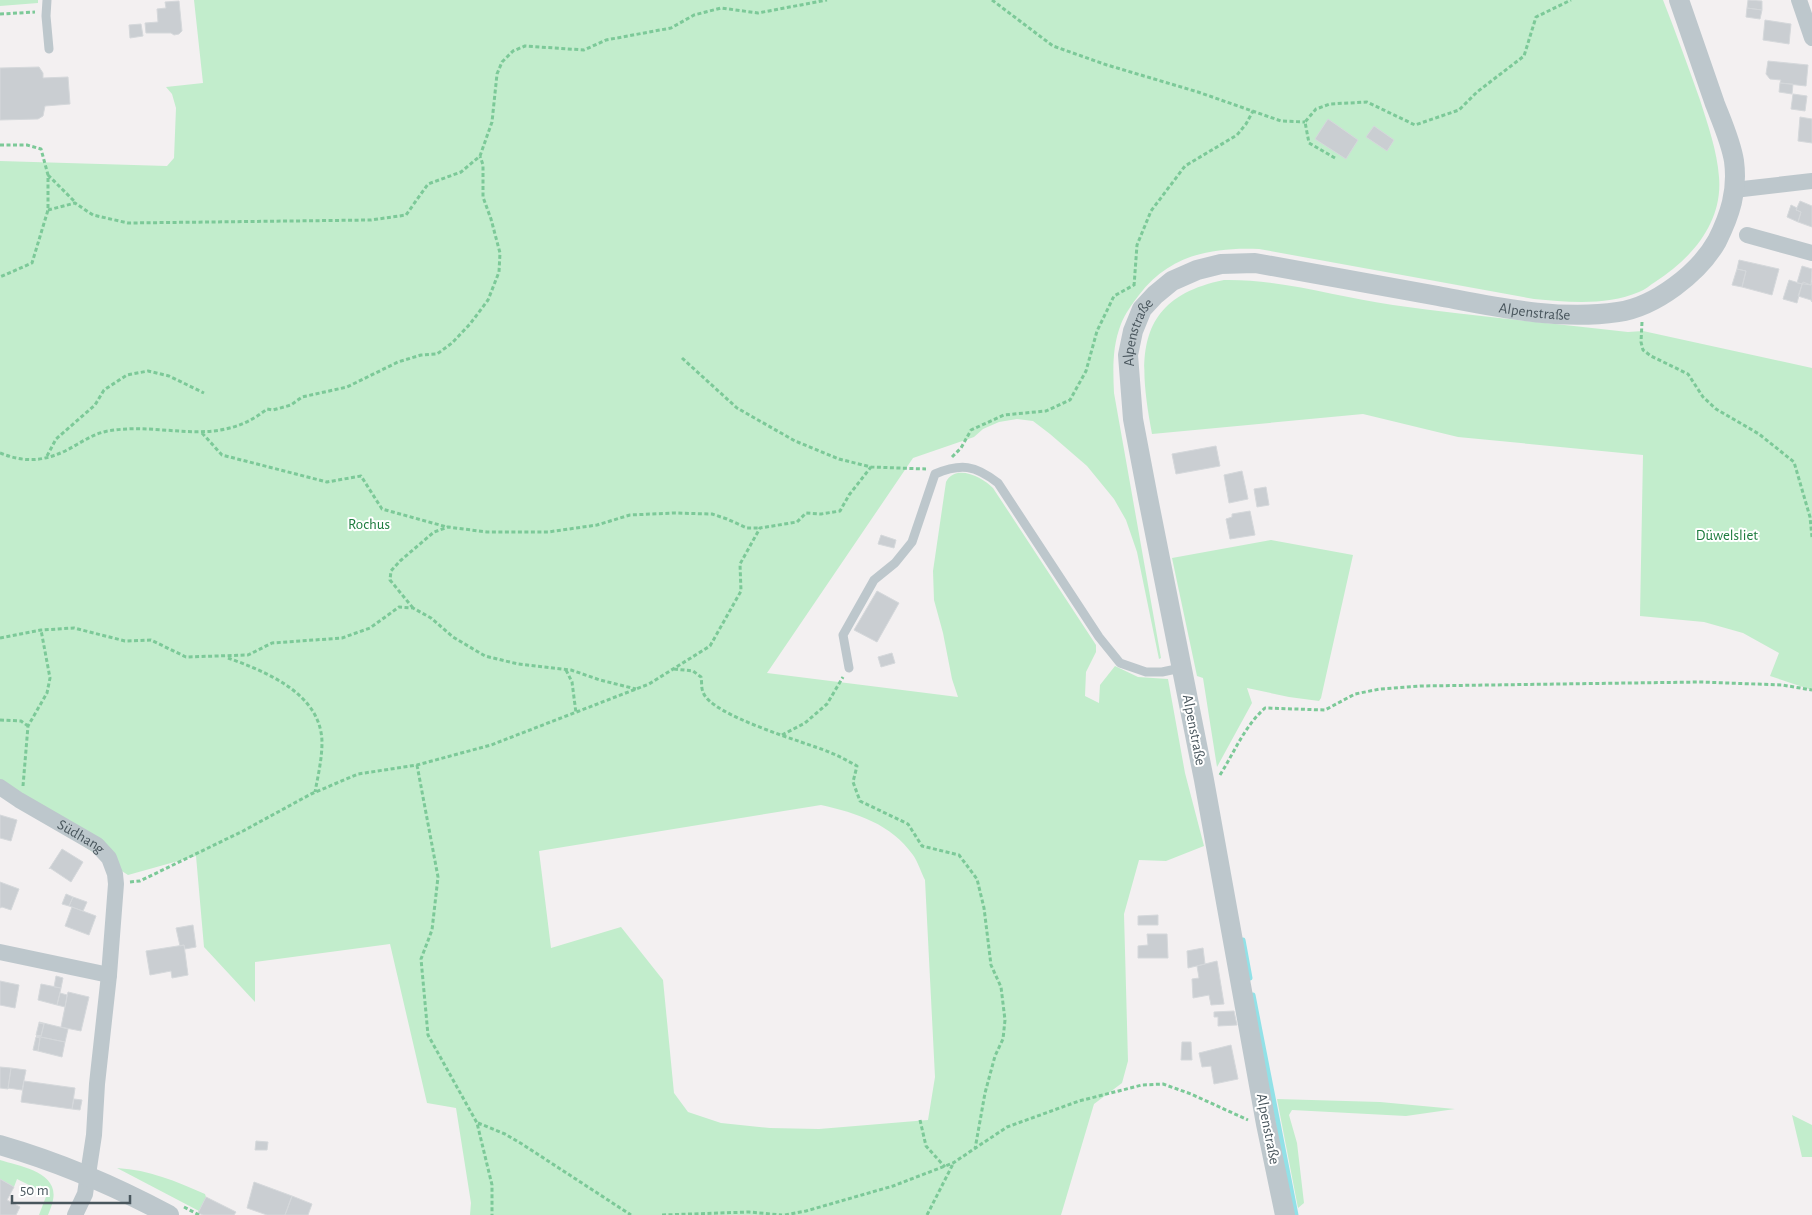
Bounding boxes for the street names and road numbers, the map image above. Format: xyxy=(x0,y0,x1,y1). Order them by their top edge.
street label: Alpenstraße xyxy=(1120,295,1156,367)
street label: Alpenstraße xyxy=(1498,300,1571,322)
street label: Alpenstraße xyxy=(1180,693,1208,767)
street label: Südhang xyxy=(55,816,108,856)
street label: Alpenstraße xyxy=(1254,1092,1282,1166)

